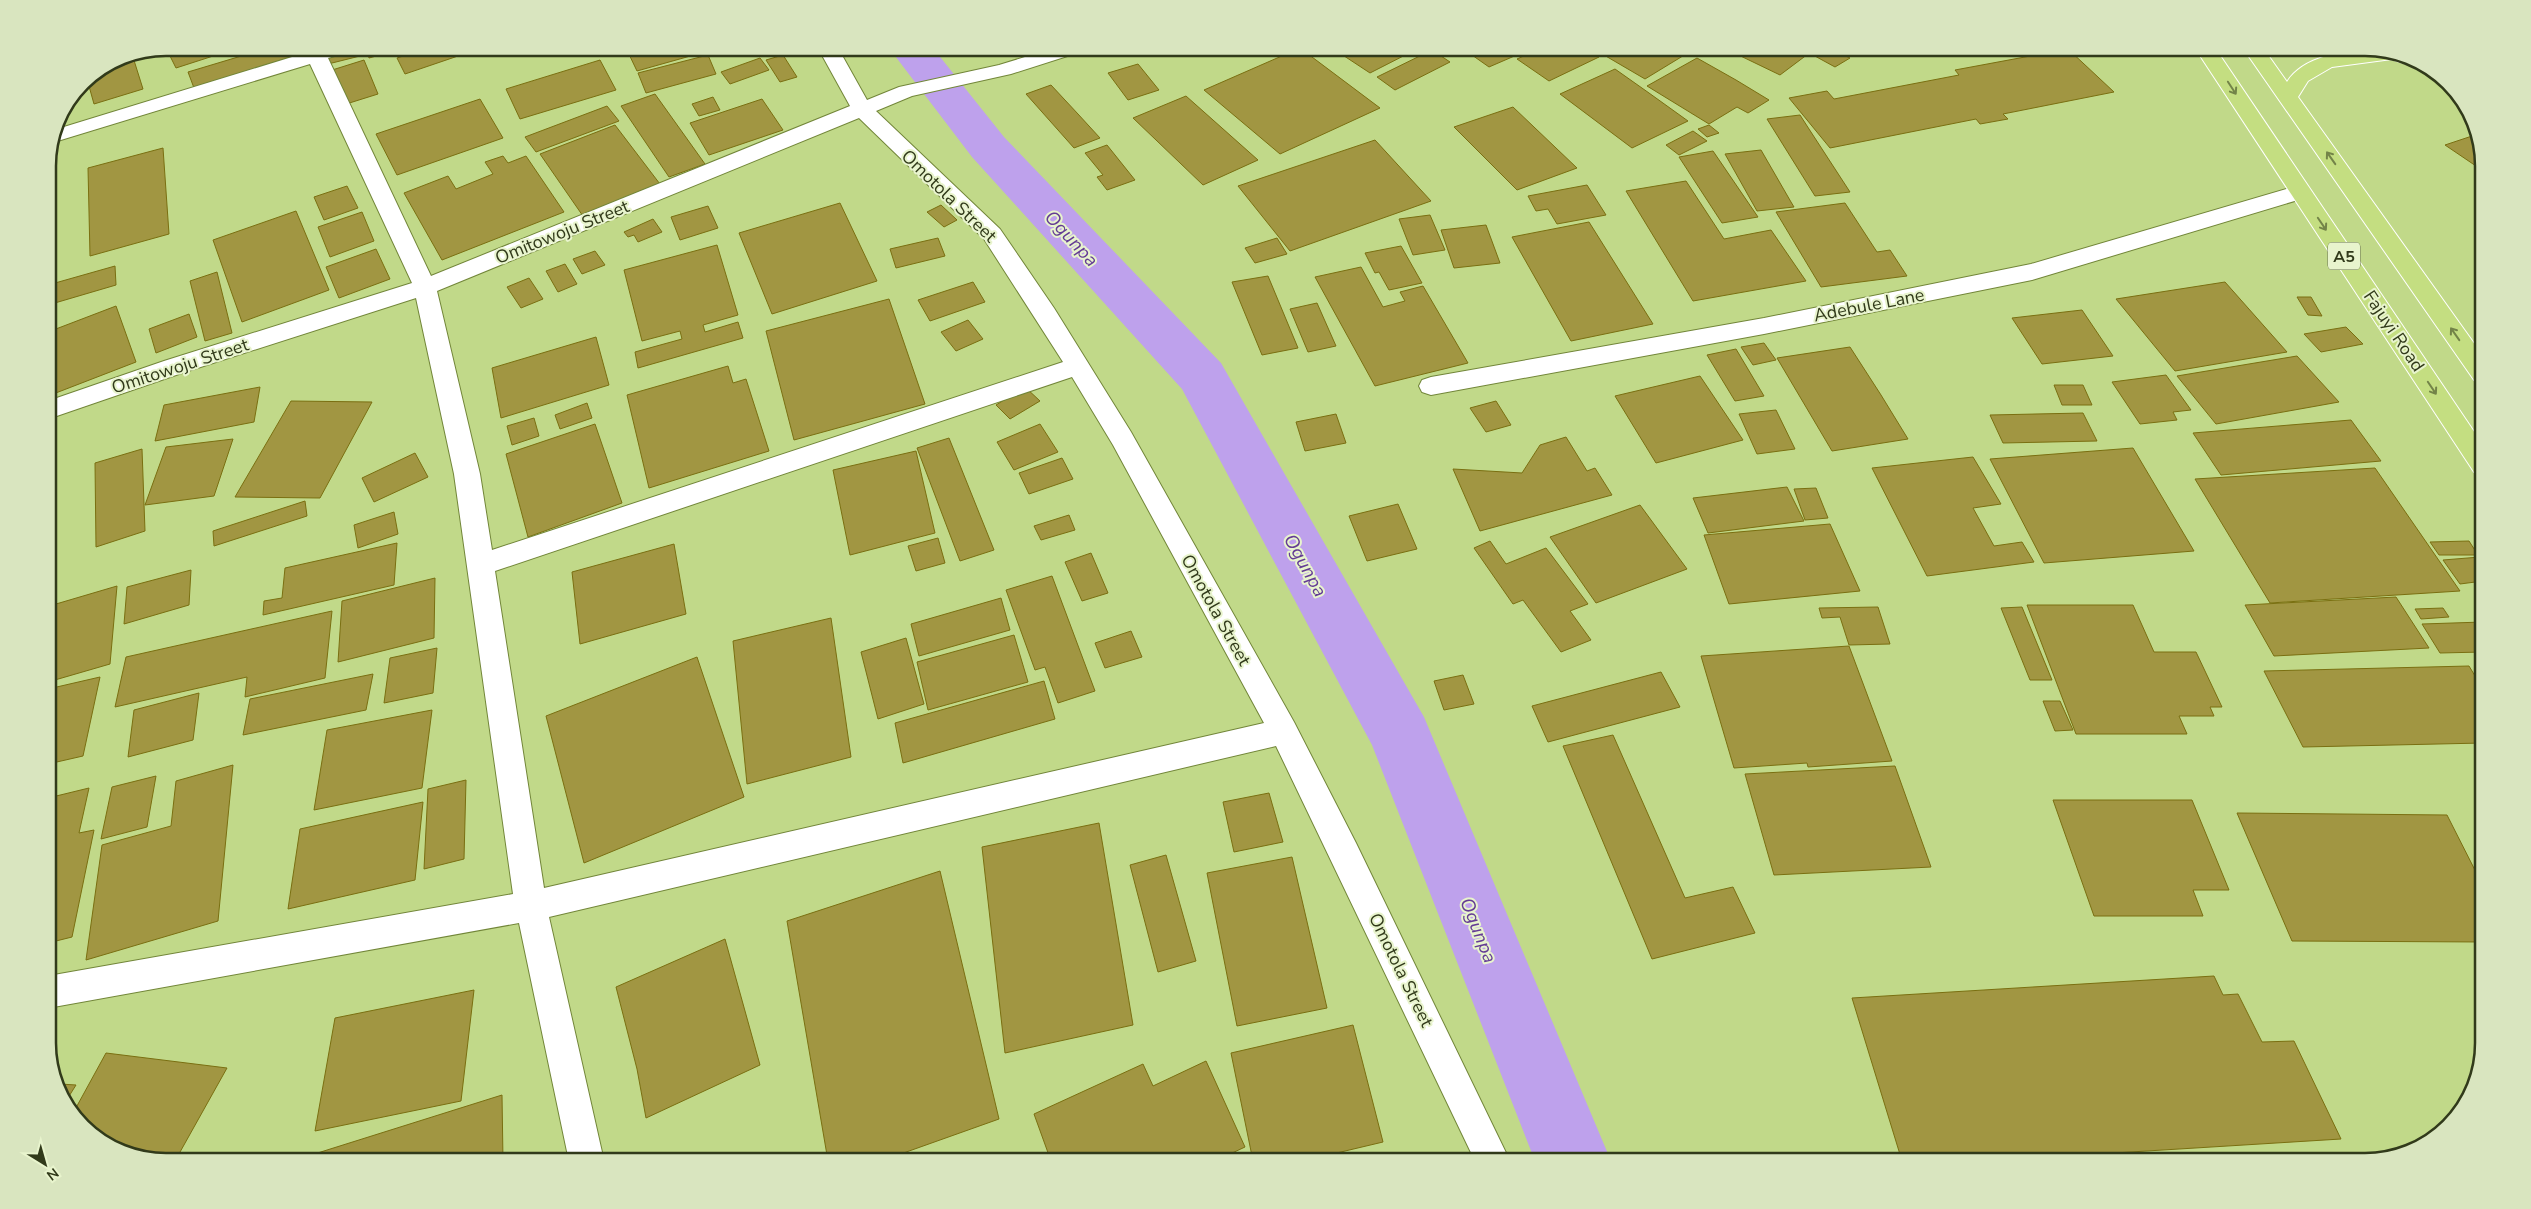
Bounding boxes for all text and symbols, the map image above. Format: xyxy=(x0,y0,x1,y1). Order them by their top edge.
one-way arrow xyxy=(2227,81,2237,95)
street label: Omotola Street xyxy=(896,144,1002,248)
one-way arrow xyxy=(2326,151,2336,165)
street label: Omitowoju Street xyxy=(491,194,633,270)
water label: Ogunpa xyxy=(1038,205,1104,273)
one-way arrow xyxy=(2317,216,2327,230)
road number: A5 xyxy=(2328,242,2360,270)
street label: Adebule Lane xyxy=(1812,283,1926,327)
street label: Fajuyi Road xyxy=(2358,286,2430,376)
one-way arrow xyxy=(2450,327,2460,341)
street label: Omitowoju Street xyxy=(108,332,252,399)
one-way arrow xyxy=(2427,380,2437,394)
water label: Ogunpa xyxy=(1277,529,1333,602)
street label: Omotola Street xyxy=(1175,550,1257,671)
water label: Ogunpa xyxy=(1453,894,1503,967)
street label: Omotola Street xyxy=(1363,909,1439,1032)
north arrow xyxy=(20,1139,70,1189)
text: N xyxy=(43,1163,62,1185)

